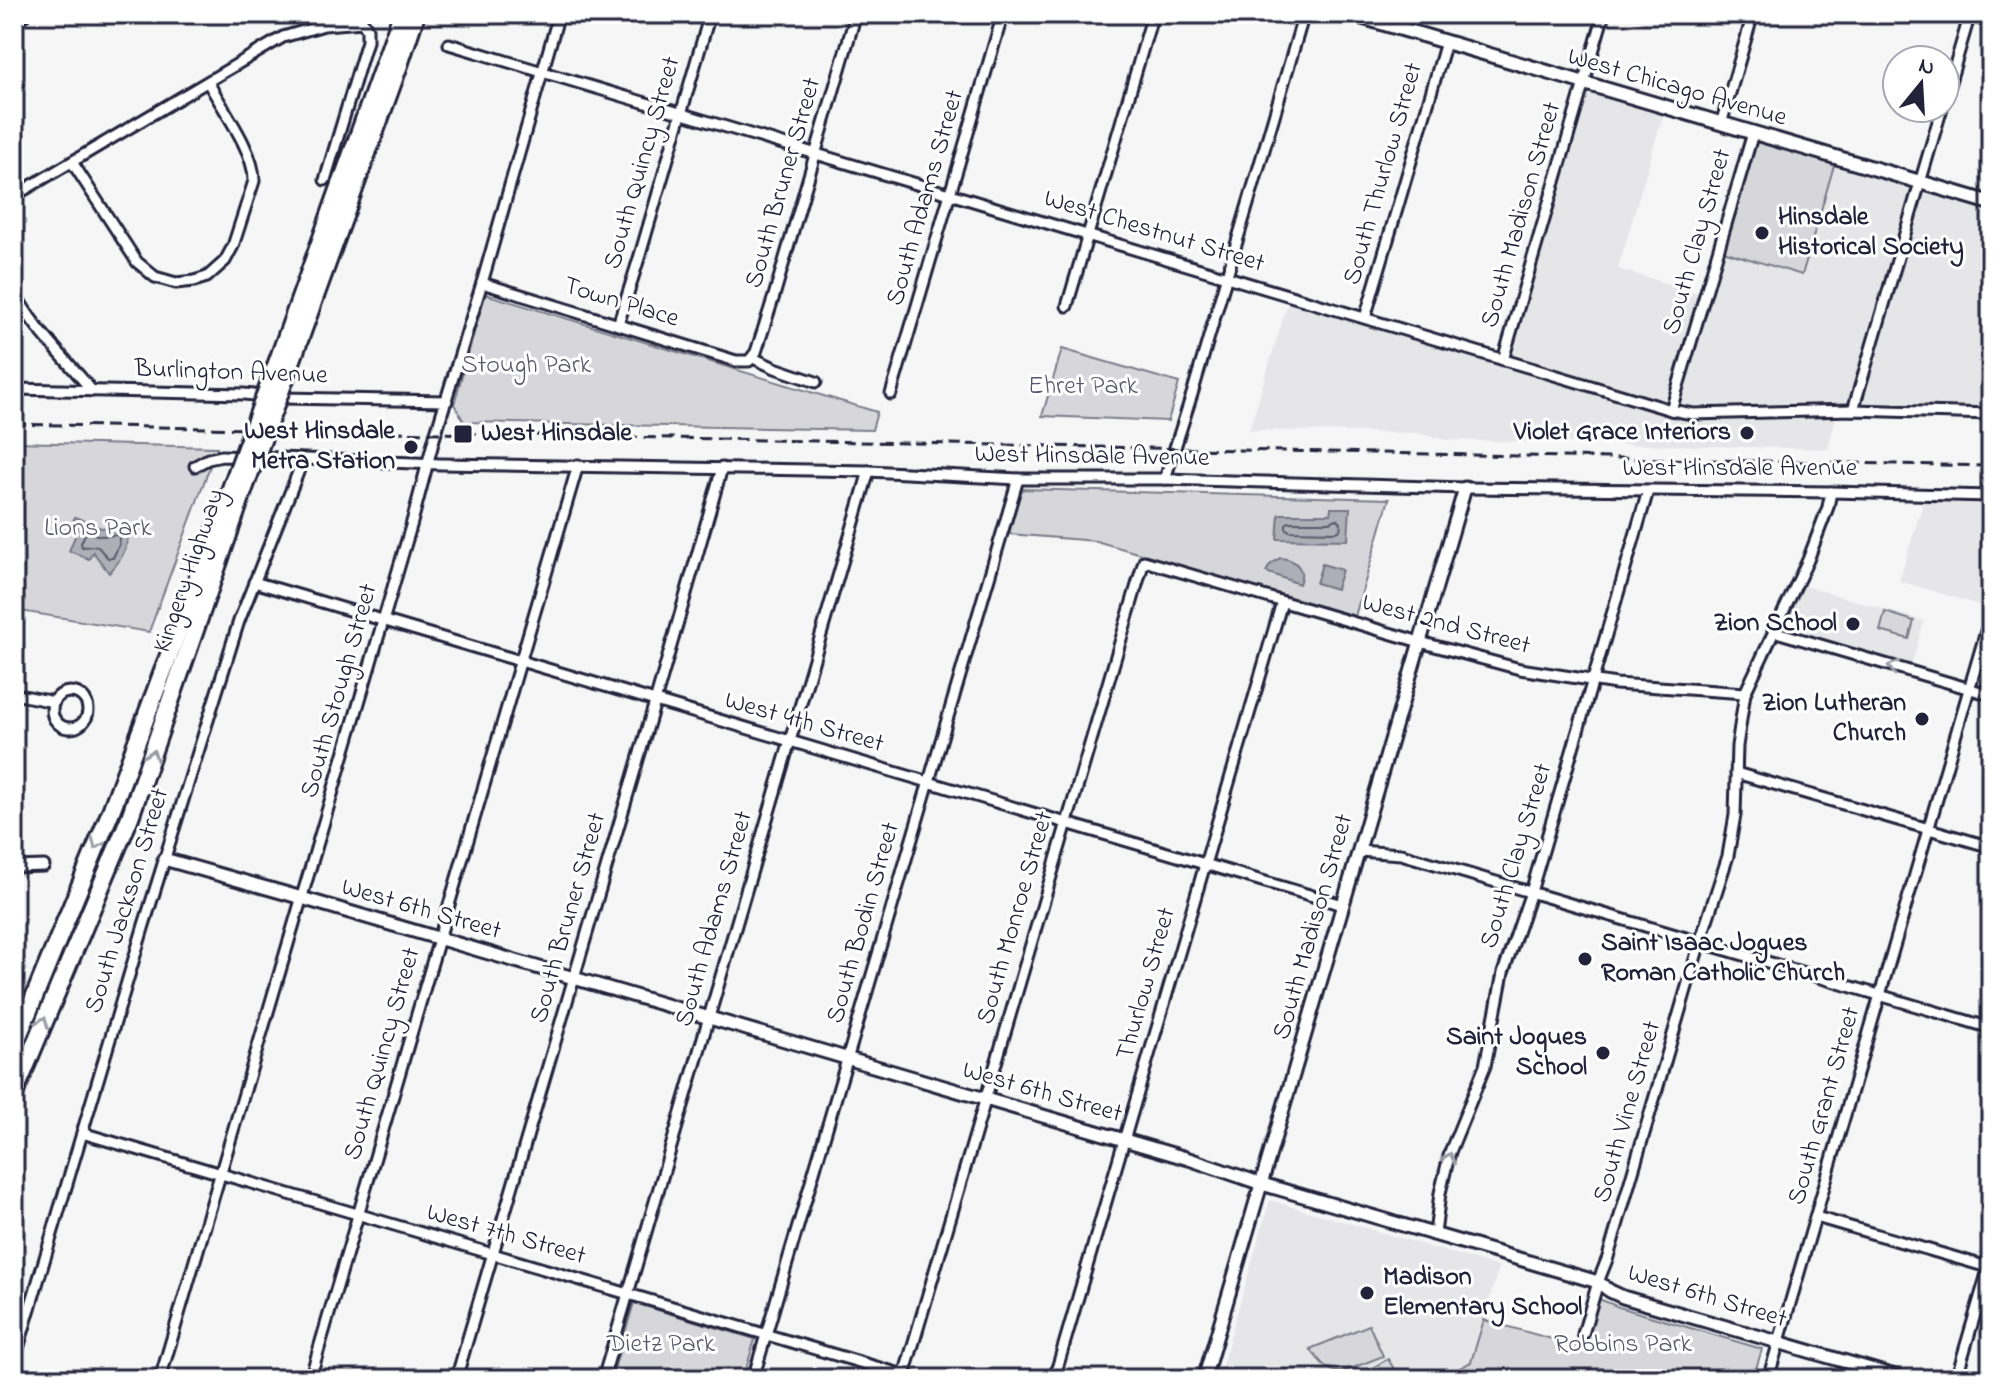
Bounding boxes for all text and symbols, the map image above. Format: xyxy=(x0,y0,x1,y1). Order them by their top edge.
street label: West Chicago Avenue xyxy=(1563,39,1791,138)
north arrow xyxy=(1881,44,1961,124)
text: N xyxy=(1914,50,1938,85)
street label: South Quincy Street xyxy=(594,52,692,274)
street label: South Thurlow Street xyxy=(1334,58,1434,290)
street label: South Bruner Street xyxy=(736,73,832,293)
street label: South Adams Street xyxy=(877,85,975,310)
street label: South Madison Street xyxy=(1472,97,1572,332)
street label: South Clay Street xyxy=(1653,144,1743,339)
street label: West Chestnut Street xyxy=(1039,180,1269,284)
place label: Hinsdale Historical Society xyxy=(1778,199,1964,267)
marker: Hinsdale Historical Society xyxy=(1753,224,1771,242)
street label: Town Place xyxy=(559,267,684,339)
park label: Stough Park xyxy=(461,347,592,385)
street label: Burlington Avenue xyxy=(133,351,329,395)
park label: Ehret Park xyxy=(1028,368,1139,406)
place label: West Hinsdale Metra Station xyxy=(244,413,396,481)
place label: Violet Grace Interiors xyxy=(1513,414,1731,452)
place label: West Hinsdale xyxy=(481,415,633,453)
marker: West Hinsdale xyxy=(452,423,474,445)
marker: Violet Grace Interiors xyxy=(1738,424,1756,442)
street label: West Hinsdale Avenue xyxy=(974,436,1210,478)
marker: West Hinsdale Metra Station xyxy=(402,438,420,456)
street label: West Hinsdale Avenue xyxy=(1622,450,1858,488)
street label: Kingery Highway xyxy=(144,484,236,658)
park label: Lions Park xyxy=(44,510,152,548)
street label: South Stough Street xyxy=(291,579,389,803)
street label: West 2nd Street xyxy=(1358,584,1535,666)
place label: Zion School xyxy=(1713,605,1837,643)
marker: Zion School xyxy=(1844,615,1862,633)
one-way arrow xyxy=(1887,660,1901,676)
street label: West 4th Street xyxy=(720,682,888,764)
place label: Zion Lutheran Church xyxy=(1762,685,1906,753)
marker: Zion Lutheran Church xyxy=(1913,710,1931,728)
one-way arrow xyxy=(142,749,158,763)
street label: South Clay Street xyxy=(1471,759,1563,953)
street label: South Jackson Street xyxy=(76,783,180,1018)
street label: South Adams Street xyxy=(666,806,764,1031)
street label: South Monroe Street xyxy=(967,807,1065,1029)
street label: South Bruner Street xyxy=(521,808,617,1028)
street label: South Madison Street xyxy=(1264,809,1364,1044)
street label: South Bodin Street xyxy=(817,818,911,1028)
one-way arrow xyxy=(91,836,107,851)
street label: West 6th Street xyxy=(337,869,506,951)
street label: Thurlow Street xyxy=(1107,903,1187,1065)
place label: Saint Isaac Jogues Roman Catholic Church xyxy=(1601,925,1845,993)
street label: South Quincy Street xyxy=(334,943,432,1165)
marker: Saint Isaac Jogues Roman Catholic Church xyxy=(1576,950,1594,968)
street label: South Grant Street xyxy=(1779,1002,1872,1210)
one-way arrow xyxy=(34,1016,50,1030)
street label: South Vine Street xyxy=(1584,1016,1672,1207)
place label: Saint Jogues School xyxy=(1446,1019,1587,1087)
marker: Saint Jogues School xyxy=(1594,1044,1612,1062)
street label: West 6th Street xyxy=(958,1052,1127,1134)
one-way arrow xyxy=(1440,1151,1456,1165)
street label: West 7th Street xyxy=(422,1194,590,1276)
street label: West 6th Street xyxy=(1623,1255,1792,1339)
place label: Madison Elementary School xyxy=(1383,1259,1582,1327)
marker: Madison Elementary School xyxy=(1358,1284,1376,1302)
park label: Dietz Park xyxy=(606,1326,716,1364)
park label: Robbins Park xyxy=(1554,1326,1693,1364)

